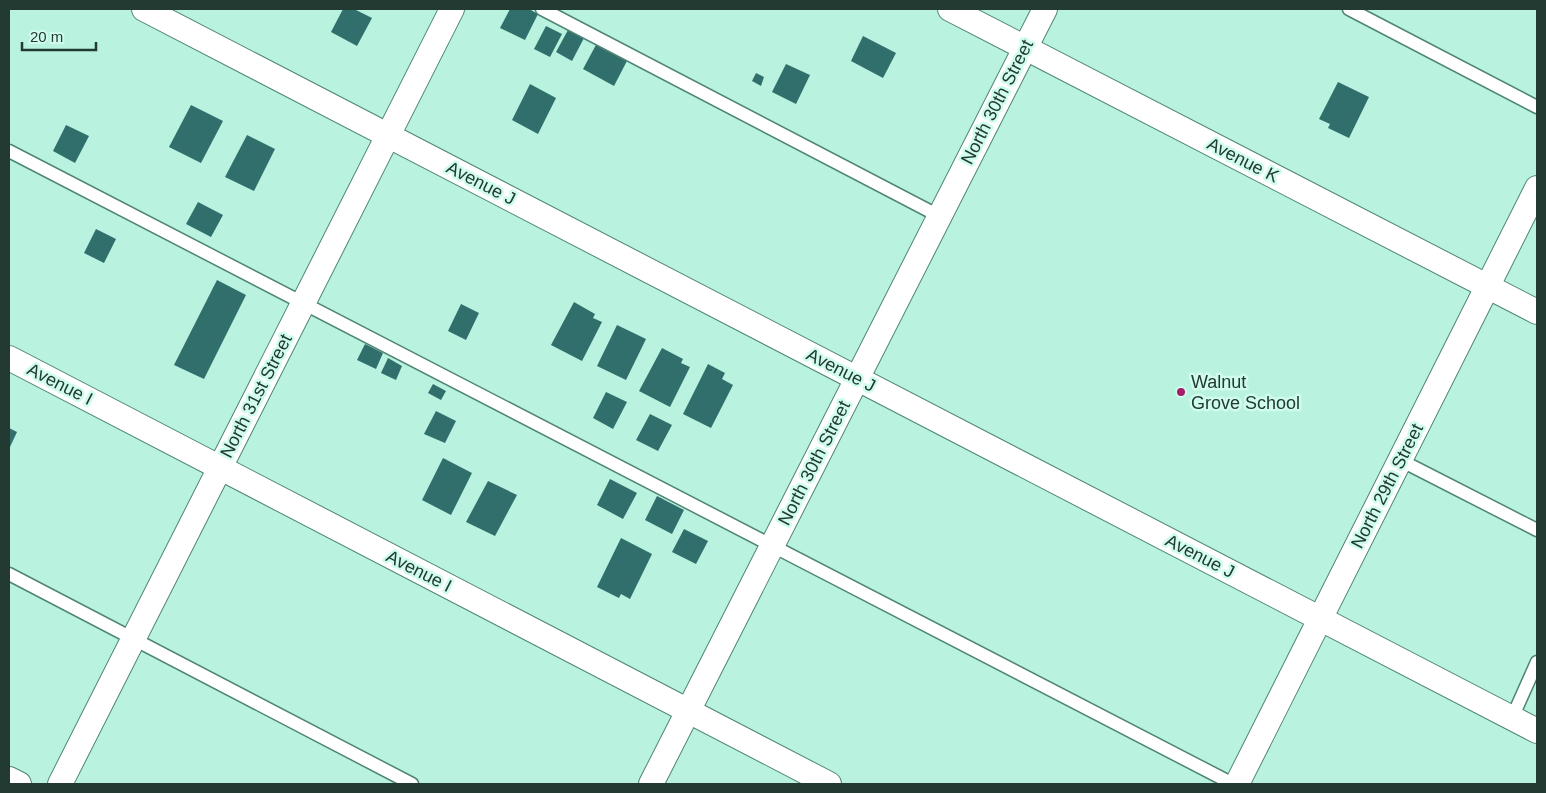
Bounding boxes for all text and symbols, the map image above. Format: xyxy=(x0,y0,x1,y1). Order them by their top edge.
scale bar xyxy=(22,20,96,52)
text: 20 m xyxy=(30,28,63,45)
street label: North 30th Street xyxy=(957,36,1037,168)
street label: Avenue K xyxy=(1204,133,1282,187)
street label: Avenue J xyxy=(443,157,519,209)
street label: North 31st Street xyxy=(216,331,296,461)
street label: Avenue J xyxy=(803,344,879,396)
street label: Avenue I xyxy=(24,359,96,409)
place label: Walnut Grove School xyxy=(1191,372,1300,413)
marker: Walnut Grove School xyxy=(1175,386,1187,398)
street label: North 30th Street xyxy=(774,397,854,529)
street label: North 29th Street xyxy=(1347,420,1427,552)
street label: Avenue J xyxy=(1162,530,1238,582)
street label: Avenue I xyxy=(383,546,455,596)

